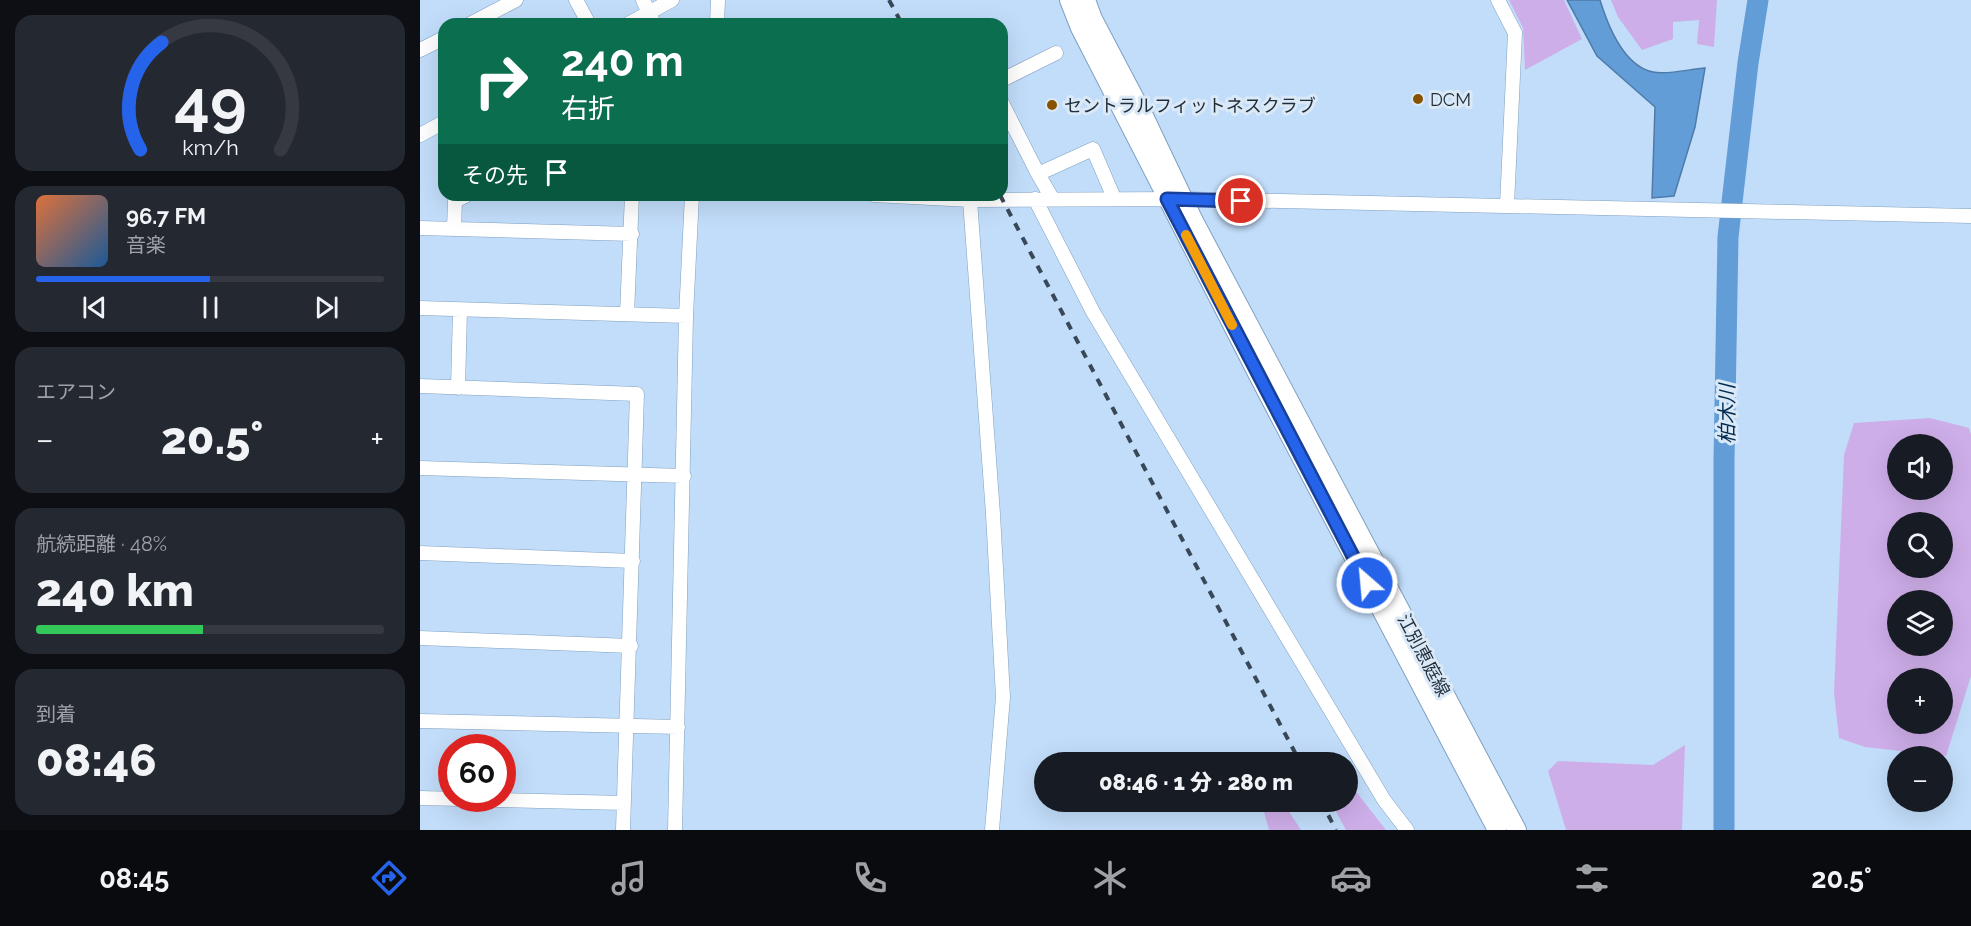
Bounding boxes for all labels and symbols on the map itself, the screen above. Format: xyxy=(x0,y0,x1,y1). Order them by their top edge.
place label: DCM xyxy=(1430,89,1471,110)
marker: DCM xyxy=(1411,92,1425,106)
place label: セントラルフィットネスクラブ xyxy=(1064,95,1316,116)
marker: セントラルフィットネスクラブ xyxy=(1045,98,1059,112)
pin xyxy=(1215,175,1266,226)
water label: 柏木川 xyxy=(1715,382,1739,444)
position arrow xyxy=(1335,551,1399,615)
street label: 江別恵庭線 xyxy=(1394,610,1454,700)
speed limit sign: 60 xyxy=(438,734,516,812)

